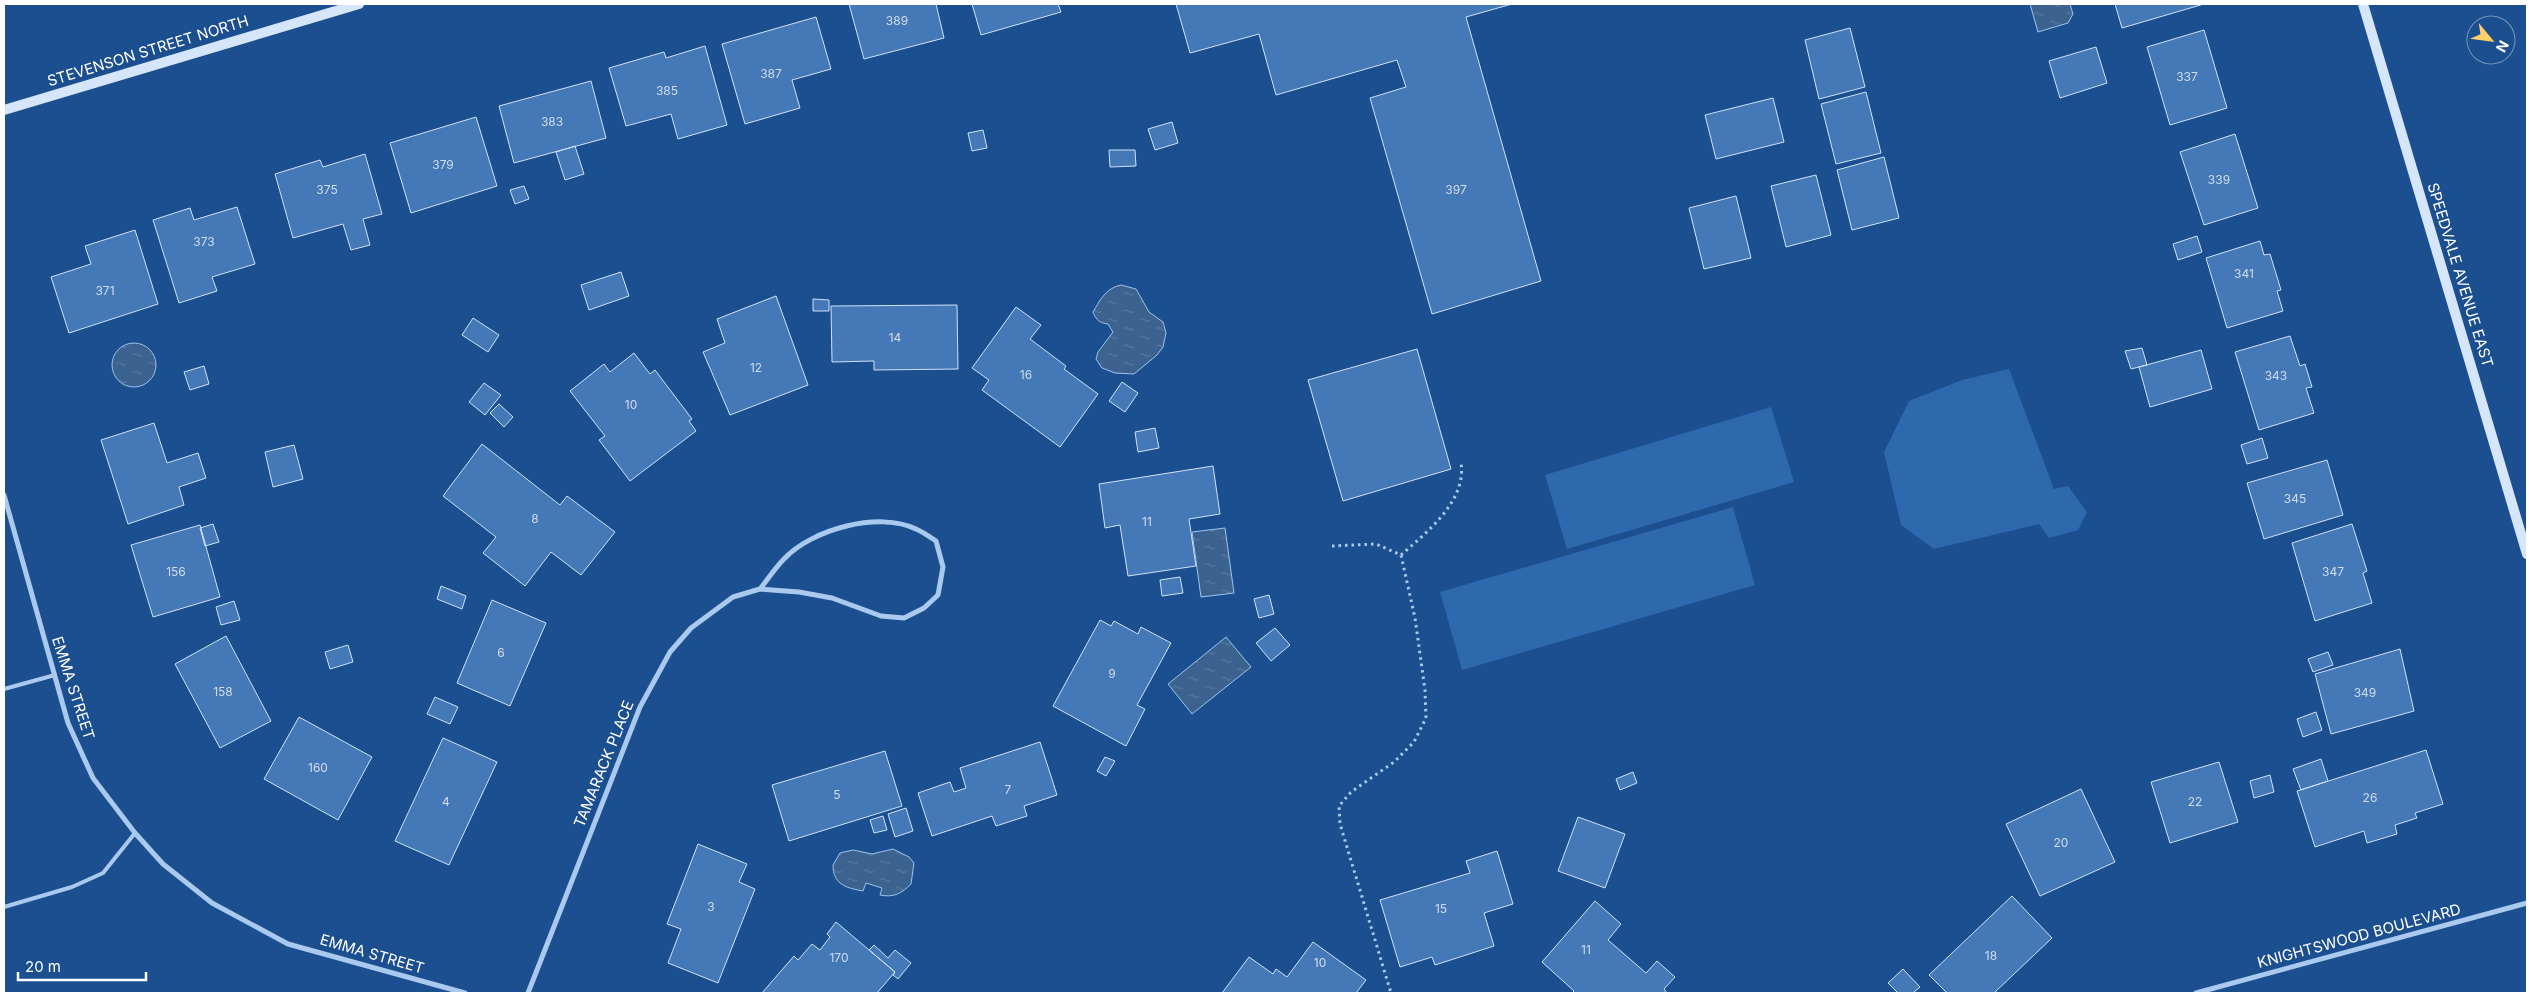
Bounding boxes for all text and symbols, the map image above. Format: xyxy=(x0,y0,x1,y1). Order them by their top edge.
street label: STEVENSON STREET NORTH xyxy=(45,11,251,90)
house number: 389 xyxy=(886,13,908,28)
north arrow xyxy=(2466,15,2516,65)
text: N xyxy=(2493,38,2513,55)
house number: 387 xyxy=(760,66,782,81)
house number: 337 xyxy=(2176,69,2198,84)
house number: 385 xyxy=(656,83,678,98)
house number: 383 xyxy=(541,114,563,129)
house number: 379 xyxy=(432,157,454,172)
house number: 339 xyxy=(2208,172,2230,187)
street label: SPEEDVALE AVENUE EAST xyxy=(2423,180,2498,369)
house number: 375 xyxy=(316,182,338,197)
house number: 397 xyxy=(1445,182,1467,197)
house number: 373 xyxy=(193,234,215,249)
house number: 341 xyxy=(2234,266,2254,281)
house number: 371 xyxy=(95,283,115,298)
house number: 14 xyxy=(889,330,902,345)
house number: 12 xyxy=(750,360,762,375)
house number: 16 xyxy=(1020,367,1032,382)
house number: 343 xyxy=(2265,368,2287,383)
house number: 10 xyxy=(625,397,637,412)
house number: 345 xyxy=(2284,491,2306,506)
house number: 8 xyxy=(531,511,539,526)
house number: 11 xyxy=(1142,514,1152,529)
house number: 156 xyxy=(166,564,186,579)
house number: 347 xyxy=(2322,564,2344,579)
street label: EMMA STREET xyxy=(48,634,99,742)
house number: 6 xyxy=(497,645,505,660)
house number: 9 xyxy=(1108,666,1116,681)
house number: 158 xyxy=(213,684,233,699)
house number: 349 xyxy=(2354,685,2376,700)
street label: TAMARACK PLACE xyxy=(569,698,638,830)
house number: 160 xyxy=(308,760,328,775)
house number: 7 xyxy=(1005,782,1012,797)
house number: 5 xyxy=(833,787,841,802)
house number: 26 xyxy=(2363,790,2377,805)
house number: 4 xyxy=(442,794,450,809)
house number: 22 xyxy=(2188,794,2202,809)
house number: 20 xyxy=(2054,835,2068,850)
house number: 3 xyxy=(707,899,715,914)
street label: KNIGHTSWOOD BOULEVARD xyxy=(2255,899,2463,972)
house number: 15 xyxy=(1435,901,1447,916)
street label: EMMA STREET xyxy=(318,930,426,977)
house number: 11 xyxy=(1581,942,1591,957)
house number: 18 xyxy=(1985,948,1997,963)
scale bar xyxy=(18,950,145,982)
house number: 170 xyxy=(829,950,849,965)
house number: 10 xyxy=(1314,955,1326,970)
text: 20 m xyxy=(25,957,61,976)

